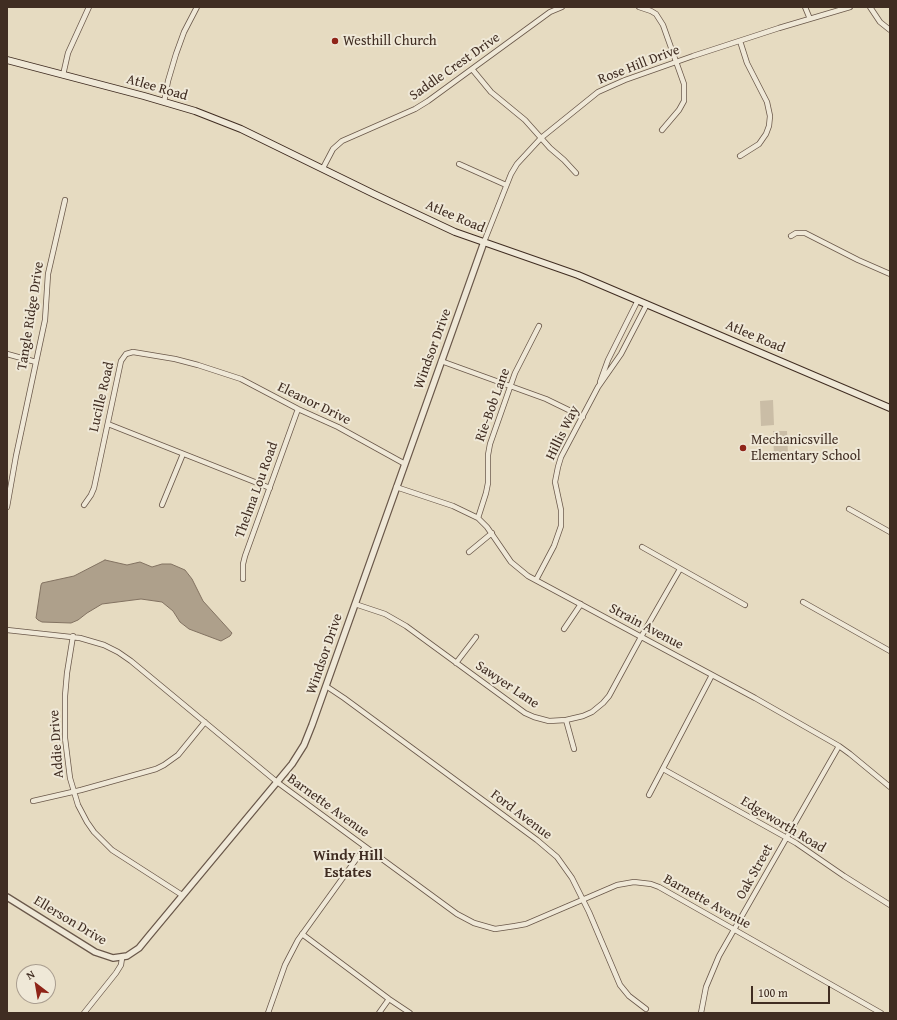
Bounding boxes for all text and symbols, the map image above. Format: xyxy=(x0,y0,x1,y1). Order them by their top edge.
street label: Saddle Crest Drive xyxy=(406,30,504,104)
place label: Westhill Church xyxy=(343,33,437,49)
marker: Westhill Church xyxy=(330,36,340,46)
street label: Rose Hill Drive xyxy=(596,42,682,88)
street label: Atlee Road xyxy=(124,71,190,105)
street label: Atlee Road xyxy=(423,197,487,237)
street label: Tangle Ridge Drive xyxy=(14,260,48,372)
street label: Windsor Drive xyxy=(411,307,455,391)
street label: Atlee Road xyxy=(723,317,787,357)
street label: Lucille Road xyxy=(86,360,118,434)
street label: Rie-Bob Lane xyxy=(472,366,514,444)
street label: Eleanor Drive xyxy=(275,379,353,429)
street label: Hillis Way xyxy=(543,403,583,463)
place label: Mechanicsville Elementary School xyxy=(751,432,861,464)
street label: Thelma Lou Road xyxy=(232,440,282,540)
marker: Mechanicsville Elementary School xyxy=(738,443,748,453)
street label: Strain Avenue xyxy=(606,600,686,654)
street label: Windsor Drive xyxy=(303,611,347,697)
street label: Sawyer Lane xyxy=(472,658,542,712)
street label: Addie Drive xyxy=(46,709,68,779)
street label: Barnette Avenue xyxy=(284,771,372,841)
street label: Ford Avenue xyxy=(487,786,555,844)
street label: Edgeworth Road xyxy=(738,793,828,857)
street label: Oak Street xyxy=(733,841,777,903)
district label: Windy Hill Estates xyxy=(313,847,383,882)
street label: Barnette Avenue xyxy=(660,871,754,933)
street label: Ellerson Drive xyxy=(30,893,110,949)
north arrow xyxy=(16,964,56,1004)
text: N xyxy=(23,966,38,983)
scale bar xyxy=(753,978,832,1004)
text: 100 m xyxy=(758,984,788,1001)

